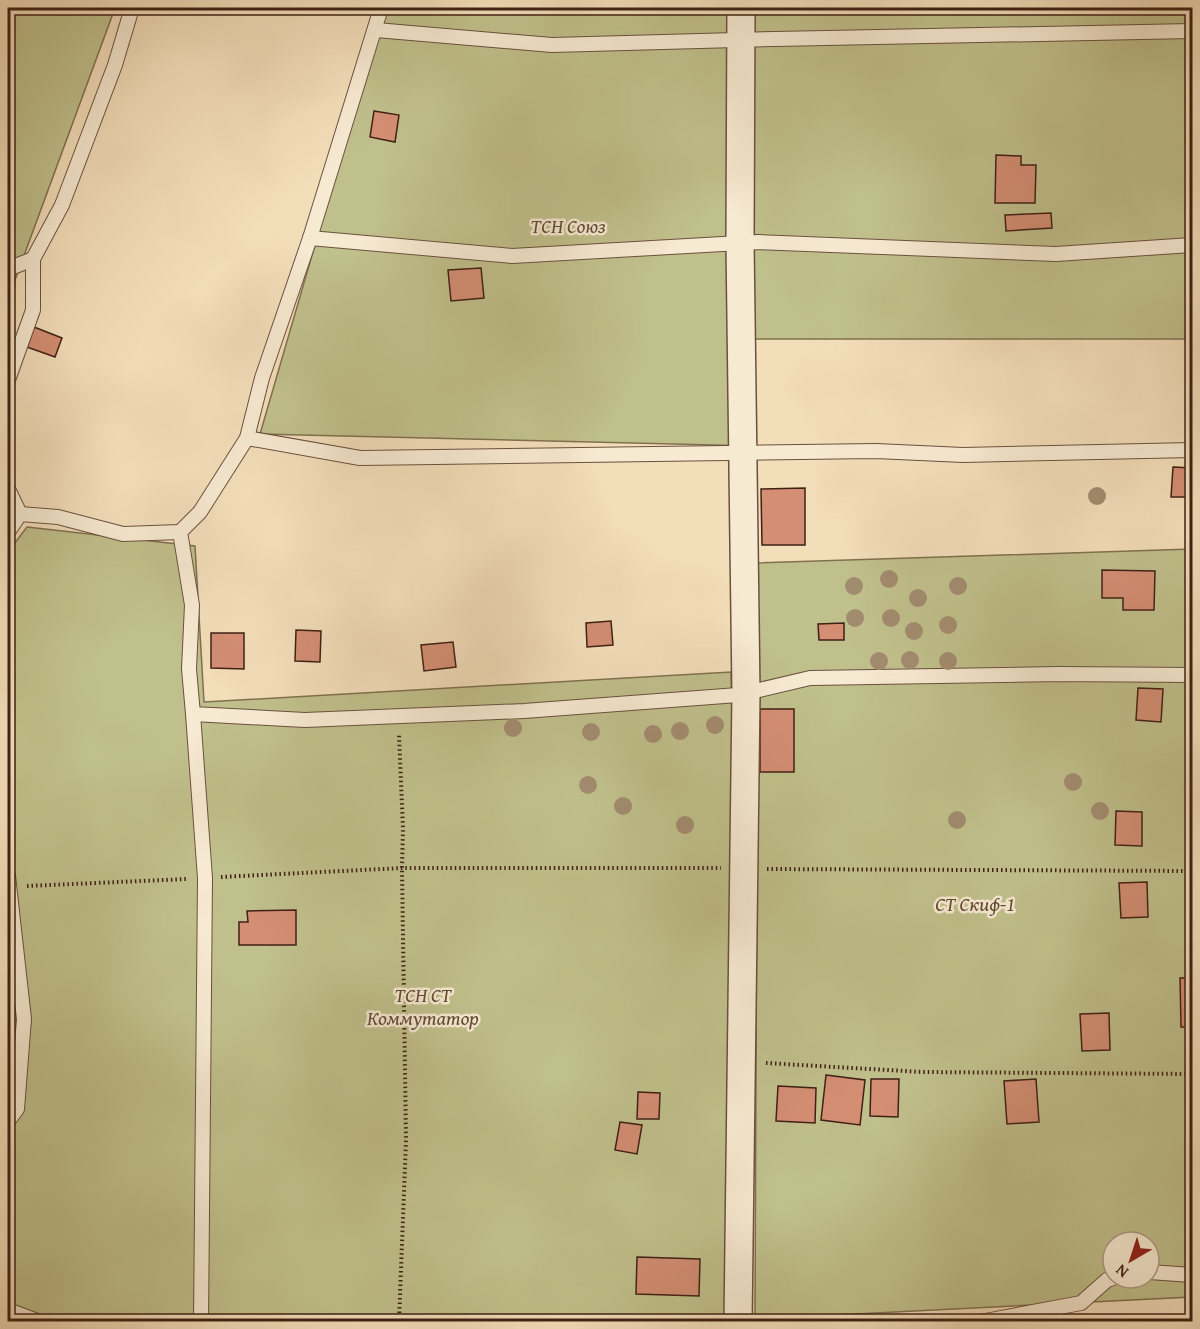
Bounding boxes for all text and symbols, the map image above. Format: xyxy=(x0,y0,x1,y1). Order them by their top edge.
park label: ТСН Союз xyxy=(531,211,605,240)
park label: СТ Скиф-1 xyxy=(935,889,1015,918)
park label: ТСН СТ Коммутатор xyxy=(367,980,479,1032)
north arrow xyxy=(1101,1230,1161,1290)
text: N xyxy=(1110,1259,1133,1284)

